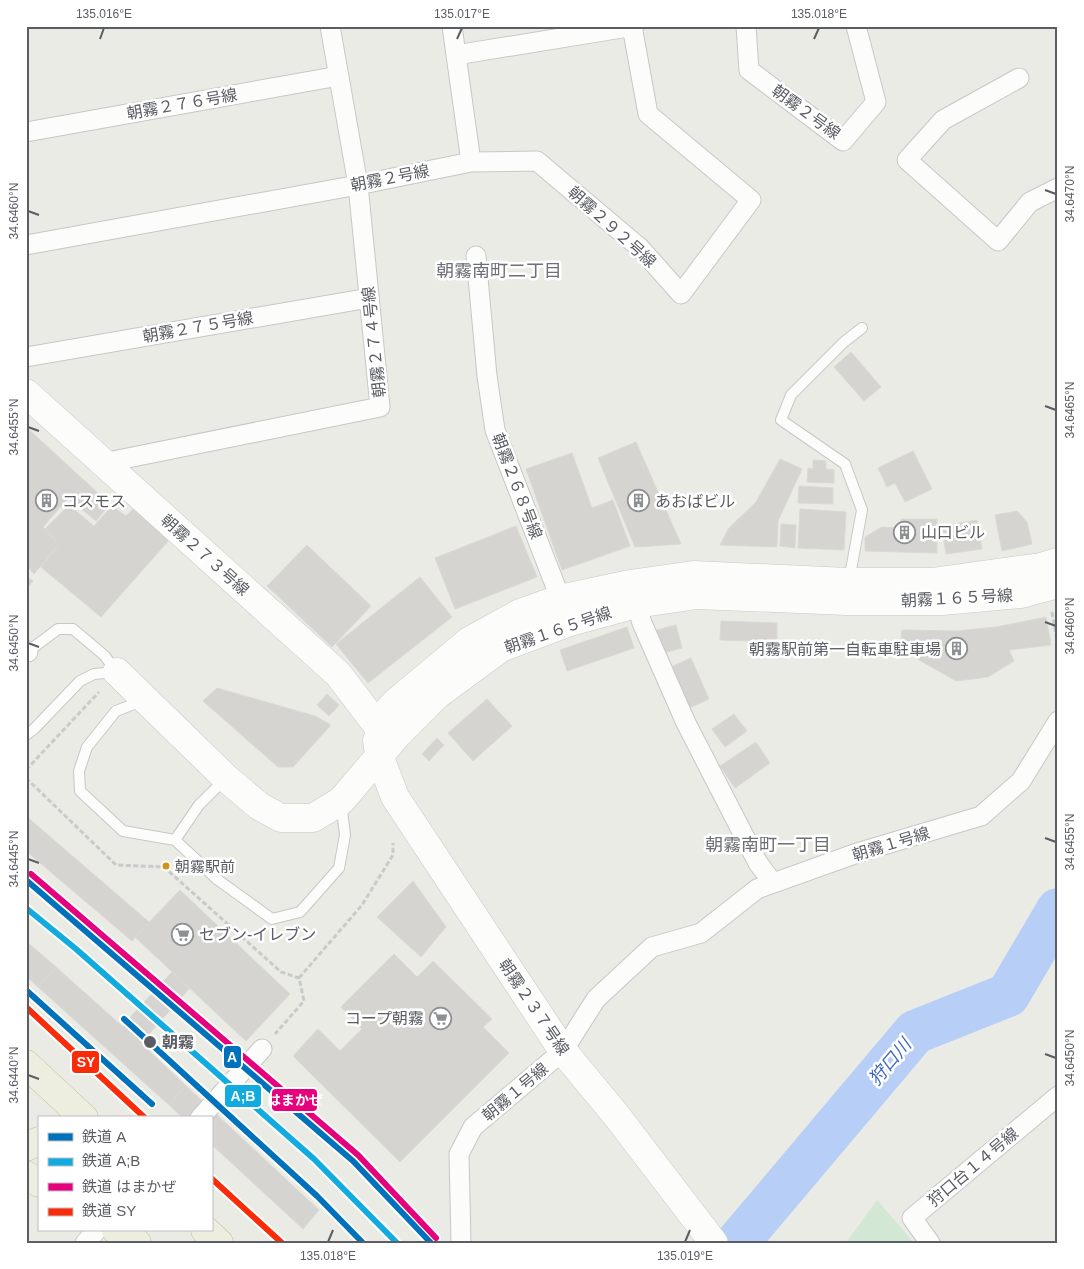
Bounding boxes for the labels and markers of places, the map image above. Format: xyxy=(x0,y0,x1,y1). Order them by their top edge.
building icon: コスモス xyxy=(34,489,58,513)
building icon: あおばビル xyxy=(627,489,651,513)
place label: コスモス xyxy=(62,493,126,510)
place label: あおばビル xyxy=(655,493,735,510)
building icon: 山口ビル xyxy=(893,520,917,544)
place label: 山口ビル xyxy=(921,524,985,541)
building icon: 朝霧駅前第一自転車駐車場 xyxy=(945,637,969,661)
place label: 朝霧駅前第一自転車駐車場 xyxy=(749,641,941,658)
place label: 朝霧駅前 xyxy=(175,858,235,875)
marker: 朝霧駅前 xyxy=(161,861,171,871)
supermarket icon: セブン-イレブン xyxy=(171,922,195,946)
place label: セブン-イレブン xyxy=(199,926,316,943)
supermarket icon: コープ朝霧 xyxy=(428,1006,452,1030)
place label: コープ朝霧 xyxy=(345,1010,424,1027)
marker: 朝霧 xyxy=(142,1034,158,1050)
place label: 朝霧 xyxy=(162,1034,194,1051)

